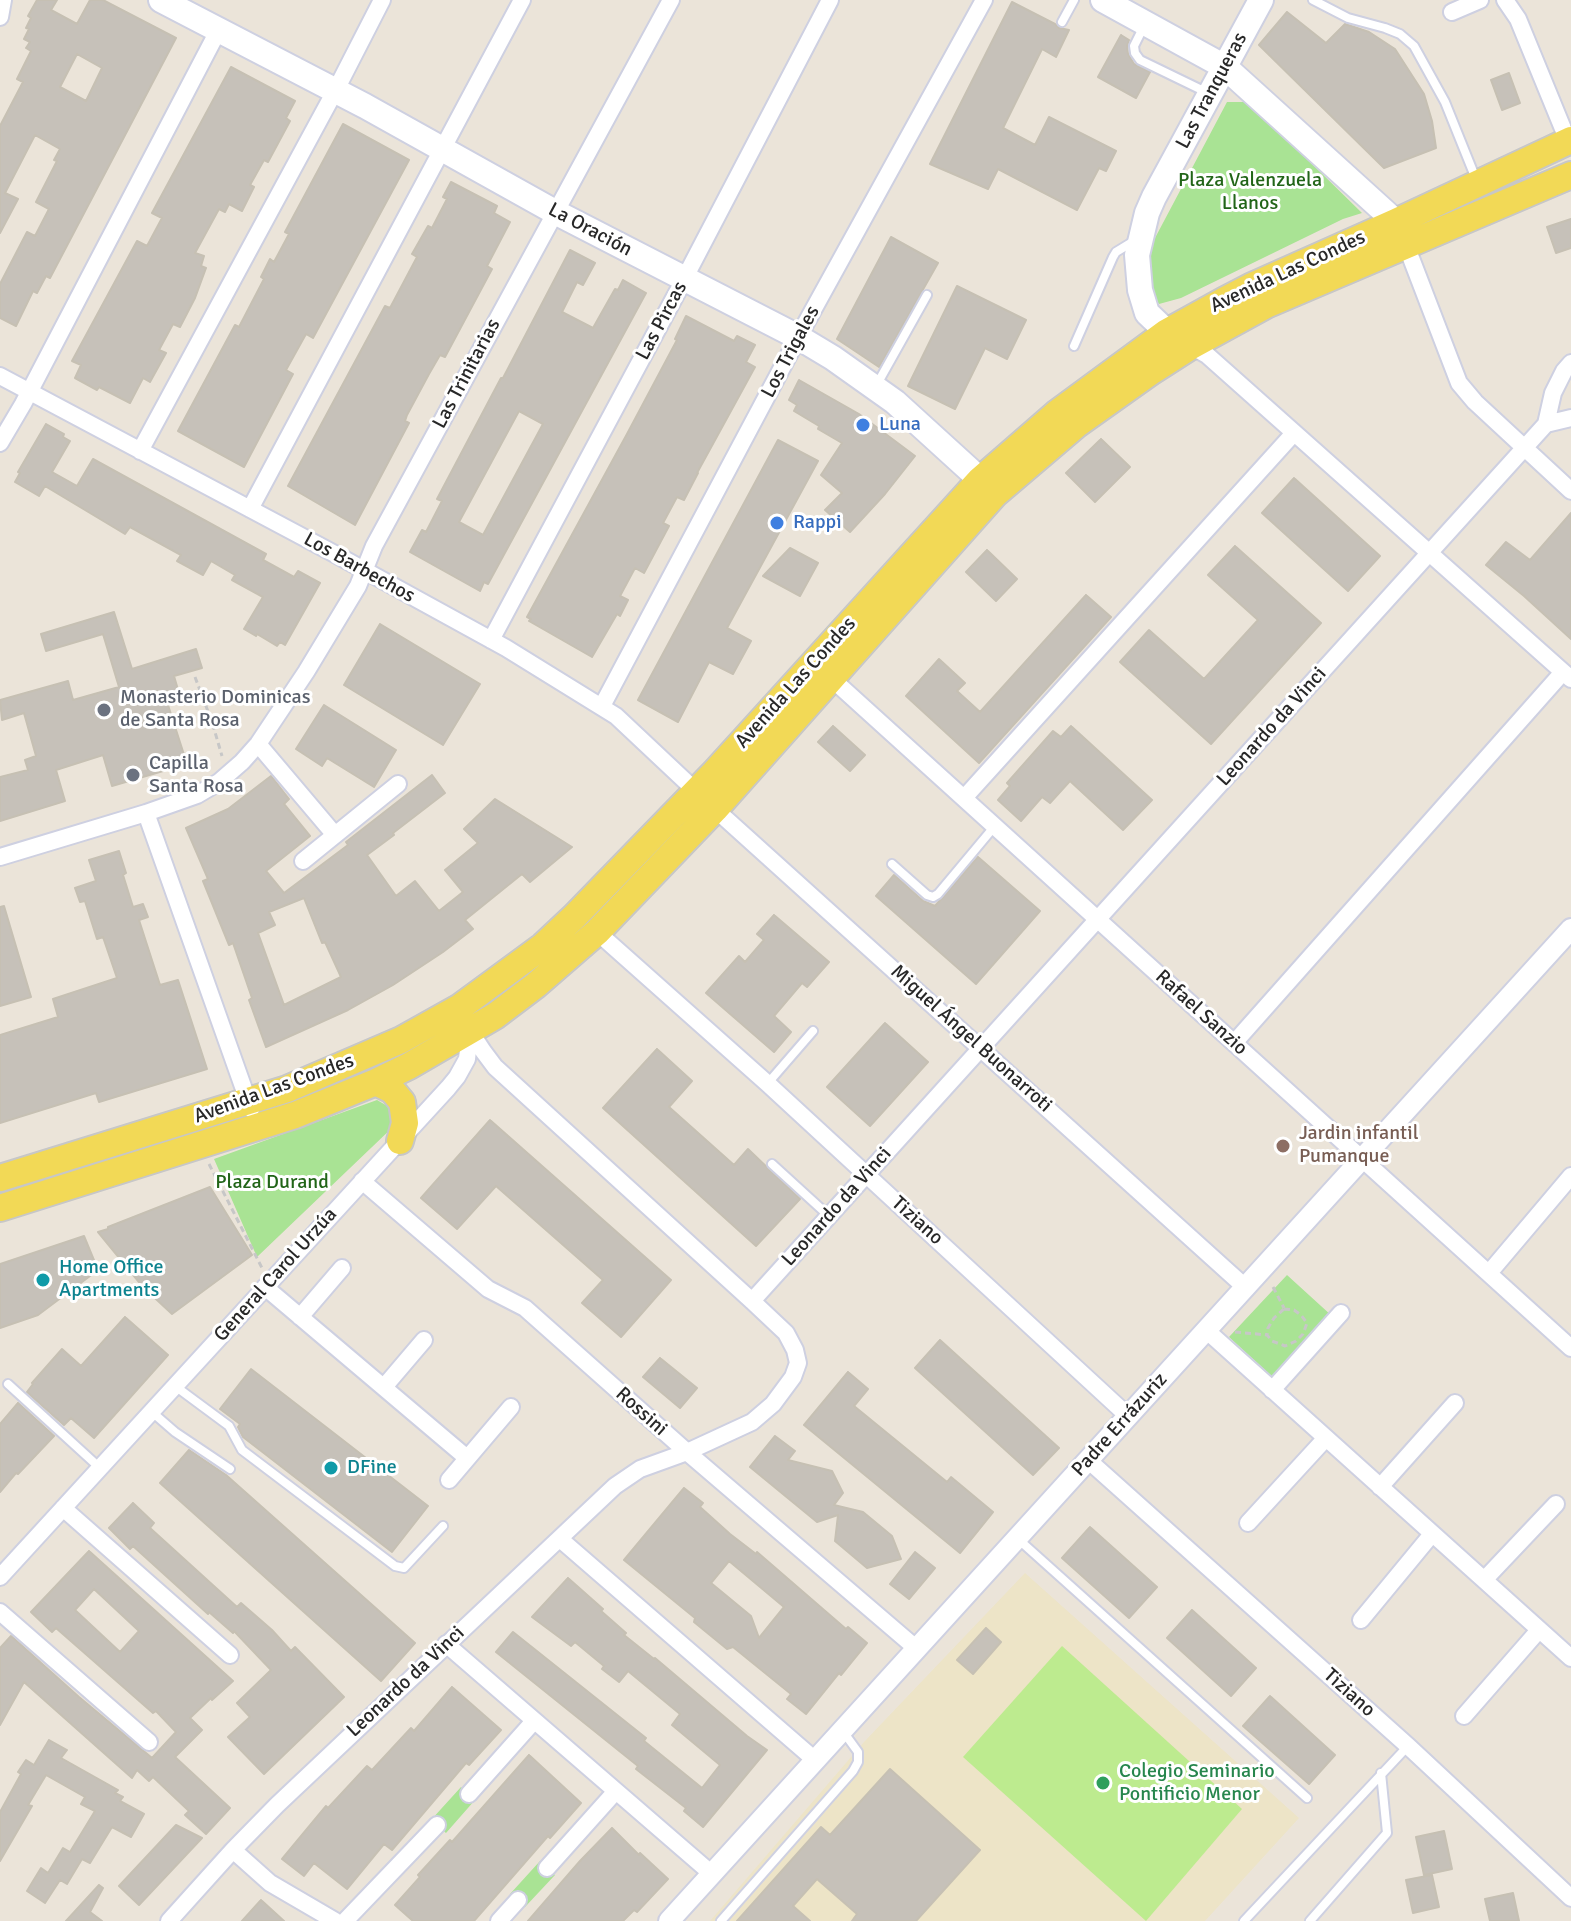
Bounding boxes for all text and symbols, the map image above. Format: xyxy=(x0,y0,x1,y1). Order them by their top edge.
street label: Las Tranqueras xyxy=(1171,29,1253,153)
park label: Plaza Valenzuela Llanos xyxy=(1178,169,1322,216)
street label: La Oración xyxy=(544,198,636,262)
street label: Avenida Las Condes xyxy=(1207,226,1369,318)
street label: Las Pircas xyxy=(631,278,693,364)
street label: Los Trigales xyxy=(757,302,825,402)
street label: Las Trinitarias xyxy=(428,315,506,433)
place label: Luna xyxy=(879,413,921,437)
marker: Luna xyxy=(854,416,872,434)
place label: Rappi xyxy=(793,511,842,535)
marker: Rappi xyxy=(768,514,786,532)
street label: Los Barbechos xyxy=(299,528,419,608)
street label: Avenida Las Condes xyxy=(731,612,861,754)
street label: Leonardo da Vinci xyxy=(1212,663,1332,791)
place label: Monasterio Dominicas de Santa Rosa xyxy=(120,686,310,733)
marker: Monasterio Dominicas de Santa Rosa xyxy=(95,701,113,719)
place label: Capilla Santa Rosa xyxy=(149,752,244,799)
marker: Capilla Santa Rosa xyxy=(124,766,142,784)
street label: Miguel Ángel Buonarroti xyxy=(885,960,1057,1118)
street label: Rafael Sanzio xyxy=(1150,965,1252,1061)
street label: Avenida Las Condes xyxy=(191,1049,357,1129)
place label: Jardin infantil Pumanque xyxy=(1299,1122,1419,1169)
marker: Jardin infantil Pumanque xyxy=(1274,1137,1292,1155)
street label: Leonardo da Vinci xyxy=(777,1143,897,1271)
park label: Plaza Durand xyxy=(215,1171,329,1195)
street label: Tiziano xyxy=(886,1192,948,1250)
street label: General Carol Urzúa xyxy=(210,1203,342,1347)
place label: Home Office Apartments xyxy=(59,1256,164,1303)
marker: Home Office Apartments xyxy=(34,1271,52,1289)
street label: Padre Errázuriz xyxy=(1067,1368,1173,1482)
street label: Rossini xyxy=(610,1383,672,1441)
place label: DFine xyxy=(347,1456,397,1480)
marker: DFine xyxy=(322,1459,340,1477)
street label: Leonardo da Vinci xyxy=(342,1621,470,1743)
street label: Tiziano xyxy=(1318,1664,1380,1722)
place label: Colegio Seminario Pontificio Menor xyxy=(1119,1760,1275,1807)
marker: Colegio Seminario Pontificio Menor xyxy=(1094,1774,1112,1792)

